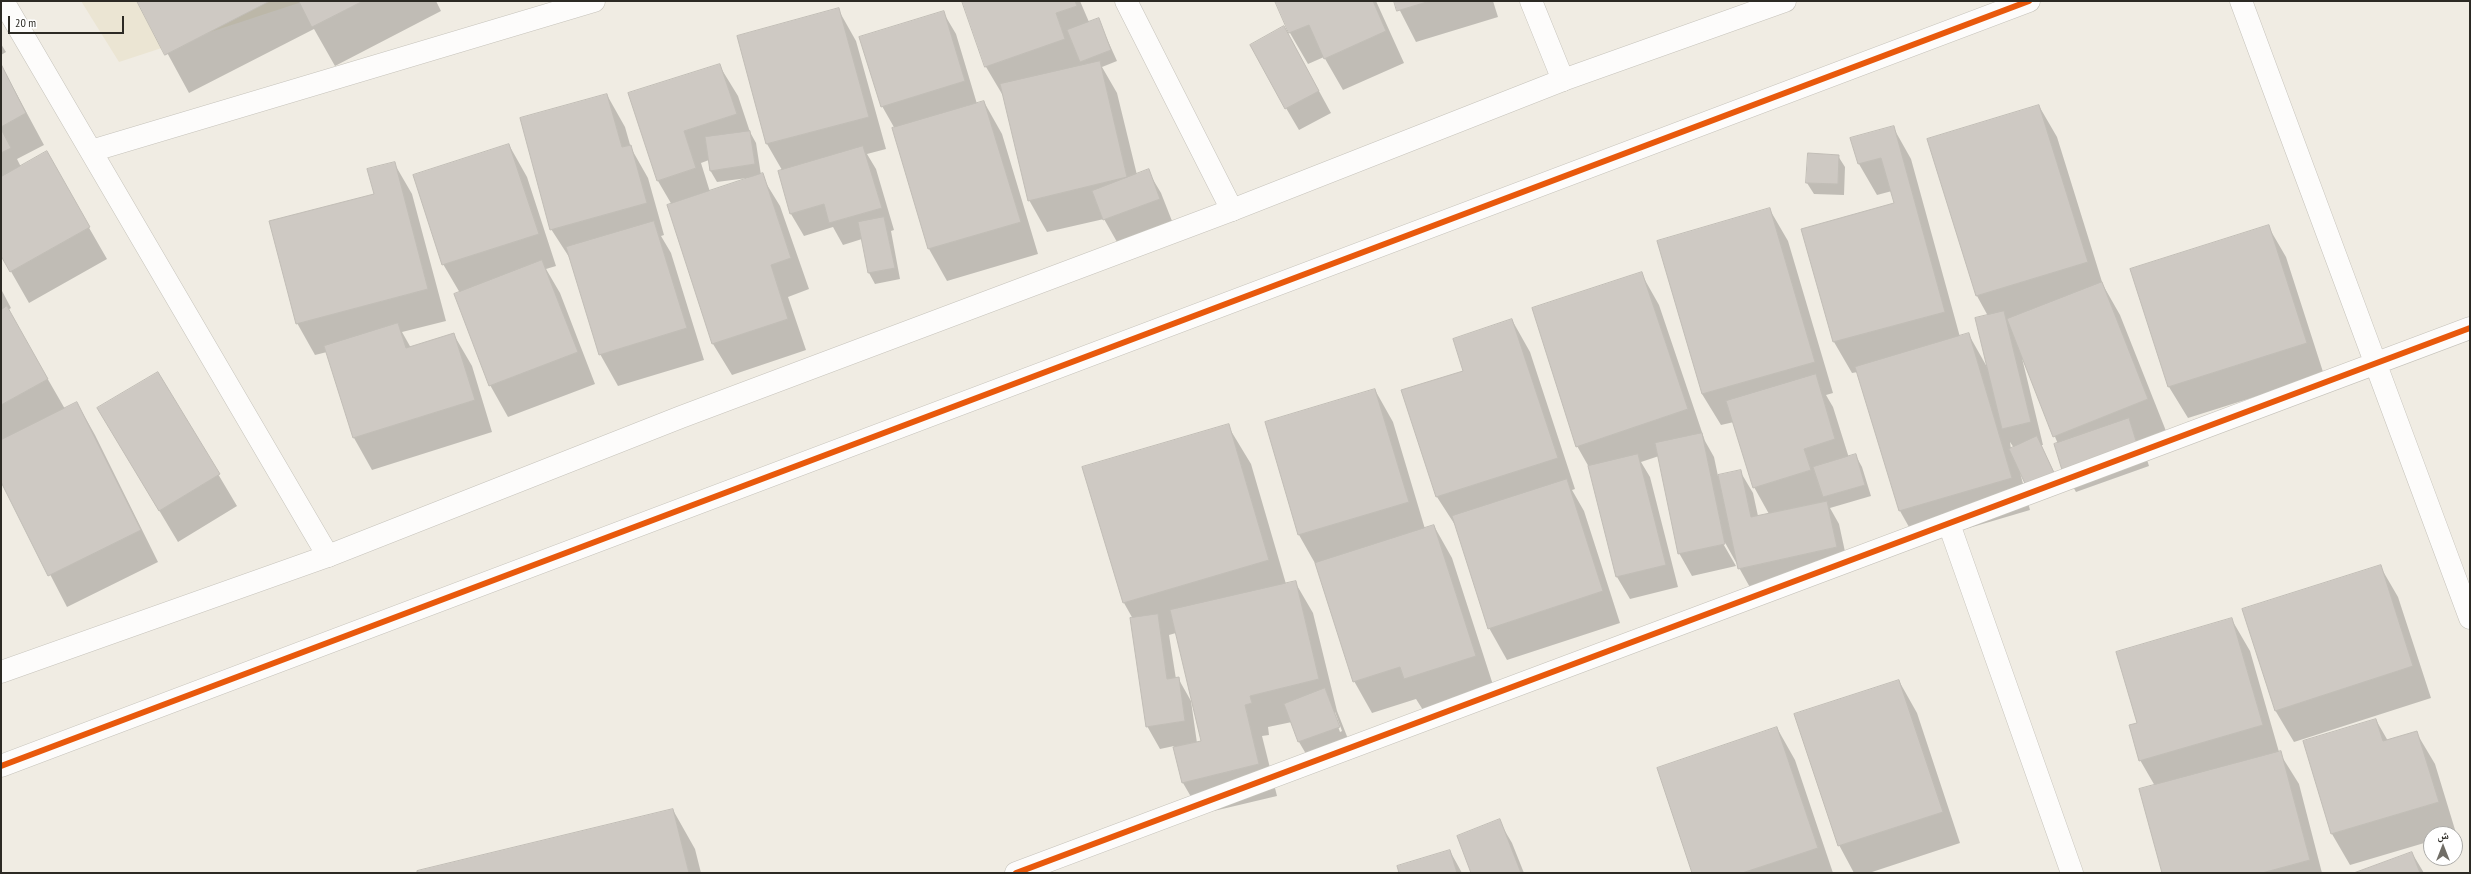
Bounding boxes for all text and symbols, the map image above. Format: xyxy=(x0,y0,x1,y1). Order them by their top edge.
scale bar xyxy=(10,8,126,34)
text: 20 m xyxy=(15,15,36,30)
north arrow xyxy=(2423,826,2463,866)
text: ش xyxy=(2437,828,2449,842)

